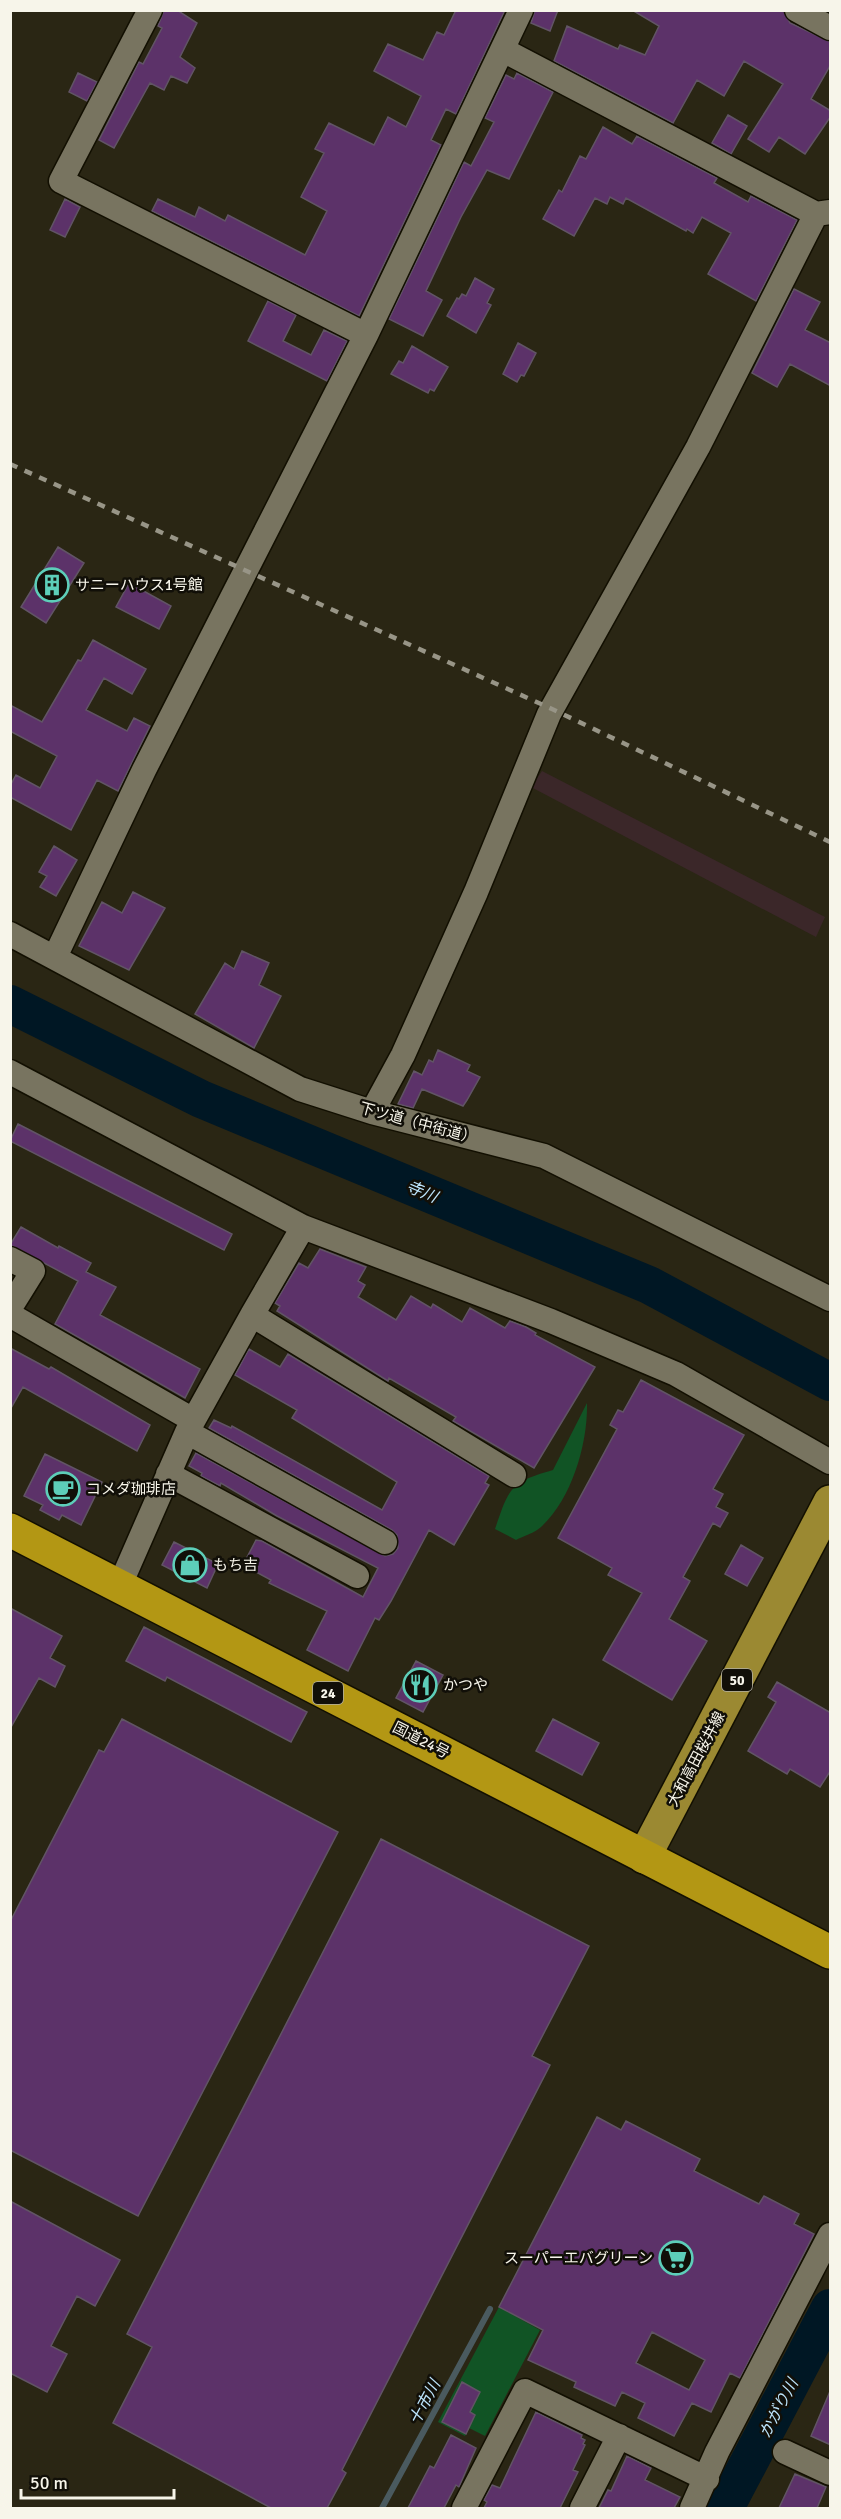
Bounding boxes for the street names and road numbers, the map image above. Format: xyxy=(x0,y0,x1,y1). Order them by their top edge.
street label: 下ツ道（中街道） xyxy=(358,1099,478,1147)
road number: 50 xyxy=(722,1669,752,1691)
road number: 24 xyxy=(313,1682,343,1704)
street label: 大和高田桜井線 xyxy=(663,1708,729,1810)
street label: 国道24号 xyxy=(390,1718,452,1762)

